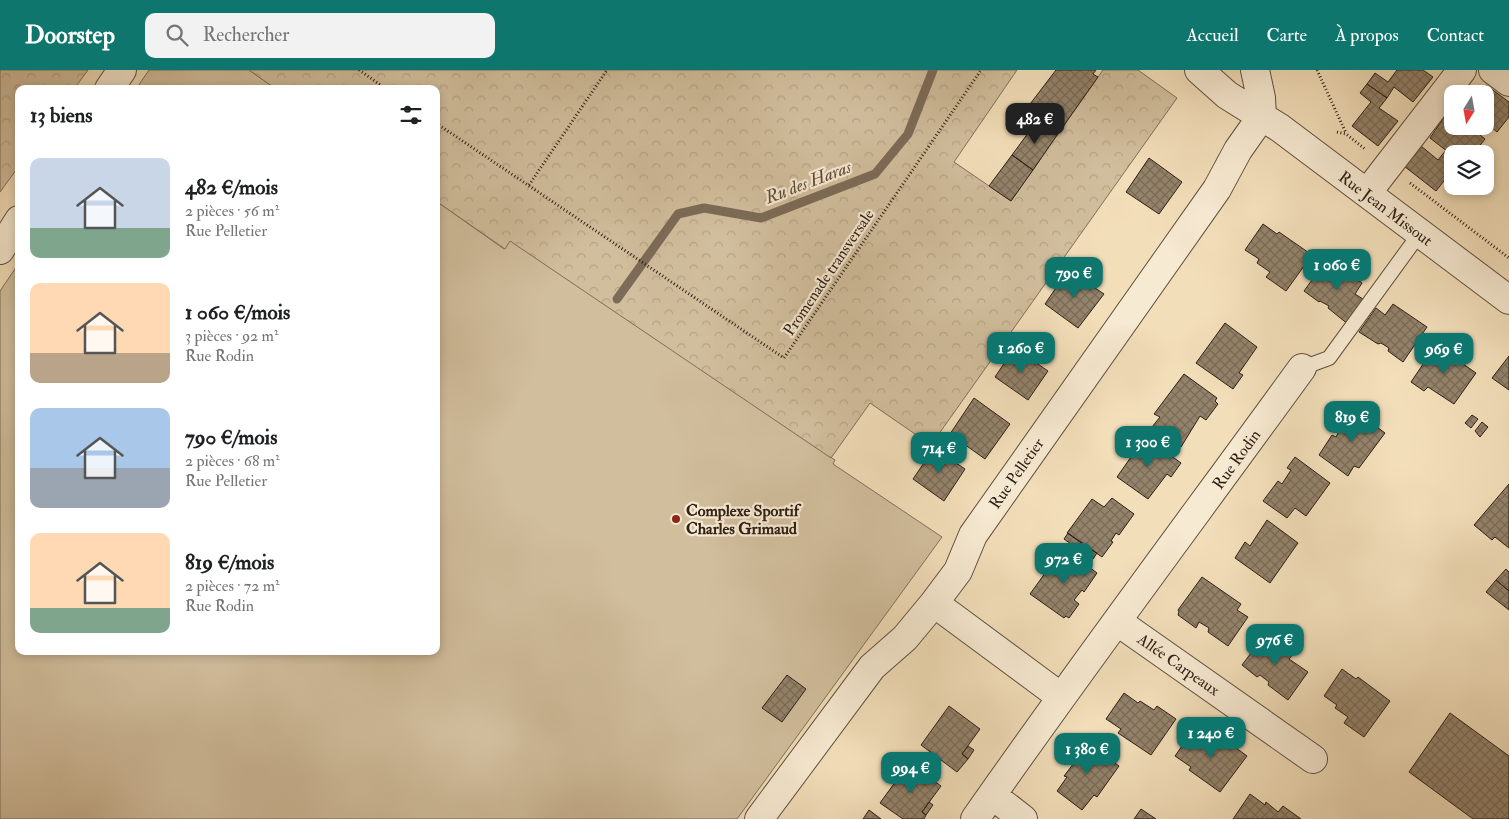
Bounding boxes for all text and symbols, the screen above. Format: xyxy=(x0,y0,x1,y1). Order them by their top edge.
search box xyxy=(145,13,495,58)
text: Doorstep xyxy=(25,20,115,51)
icon: search xyxy=(163,21,191,49)
text: Rechercher xyxy=(203,23,289,47)
text: Accueil xyxy=(1186,24,1239,47)
text: Carte xyxy=(1267,24,1307,47)
text: À propos xyxy=(1335,24,1399,47)
text: Contact xyxy=(1427,24,1484,47)
north arrow xyxy=(1444,85,1494,135)
map controls xyxy=(1444,85,1494,195)
icon: filters xyxy=(397,101,425,129)
text: 13 biens xyxy=(30,102,93,129)
pin: 482 € xyxy=(1000,102,1070,145)
text: 482 € xyxy=(1017,109,1053,129)
button: layers xyxy=(1444,145,1494,195)
water label: Ru des Haras xyxy=(761,155,855,210)
street label: Rue Jean Missout xyxy=(1334,167,1436,251)
text: 482 €/mois xyxy=(185,174,278,201)
icon: home xyxy=(70,178,130,238)
text: 2 pièces · 56 m² xyxy=(185,201,279,221)
street label: Promenade transversale xyxy=(779,205,879,340)
text: Rue Pelletier xyxy=(185,221,267,241)
pin: 1 060 € xyxy=(1291,248,1383,291)
text: 1 060 € xyxy=(1314,255,1360,275)
pin: 790 € xyxy=(1039,256,1109,299)
text: 790 € xyxy=(1056,263,1092,283)
text: 1 060 €/mois xyxy=(185,299,290,326)
icon: home xyxy=(70,303,130,363)
text: 3 pièces · 92 m² xyxy=(185,326,279,346)
pin: 1 260 € xyxy=(975,332,1067,374)
pin: 969 € xyxy=(1409,332,1479,375)
text: 1 260 € xyxy=(998,338,1044,358)
text: 969 € xyxy=(1425,339,1463,359)
text: Rue Rodin xyxy=(185,346,254,366)
pin: 819 € xyxy=(1317,400,1387,443)
text: 819 € xyxy=(1335,407,1369,427)
text: 790 €/mois xyxy=(185,424,277,451)
pin: 1 300 € xyxy=(1102,426,1194,468)
street label: Rue Rodin xyxy=(1208,426,1265,493)
icon: home xyxy=(70,428,130,488)
pin: 714 € xyxy=(904,432,974,474)
text: 1 300 € xyxy=(1126,432,1170,452)
street label: Rue Pelletier xyxy=(985,434,1049,513)
text: 714 € xyxy=(922,438,956,458)
text: 2 pièces · 68 m² xyxy=(185,451,280,471)
text: Rue Pelletier xyxy=(185,471,267,491)
place label: Complexe Sportif Charles Grimaud xyxy=(686,501,802,539)
marker: Complexe Sportif Charles Grimaud xyxy=(670,513,682,525)
pin: 972 € xyxy=(1029,542,1099,585)
text: 819 €/mois xyxy=(185,549,274,576)
text: 972 € xyxy=(1046,549,1082,569)
icon: home xyxy=(70,553,130,613)
text: 2 pièces · 72 m² xyxy=(185,576,280,596)
text: Rue Rodin xyxy=(185,596,254,616)
pin: 976 € xyxy=(1240,624,1310,666)
street label: Allée Carpeaux xyxy=(1132,629,1223,701)
text: 976 € xyxy=(1257,630,1293,650)
pin: 1 240 € xyxy=(1165,716,1257,759)
text: 1 240 € xyxy=(1188,723,1234,743)
pin: 1 380 € xyxy=(1041,732,1133,775)
text: 1 380 € xyxy=(1065,739,1109,759)
pin: 994 € xyxy=(876,752,946,794)
text: 994 € xyxy=(892,758,930,778)

